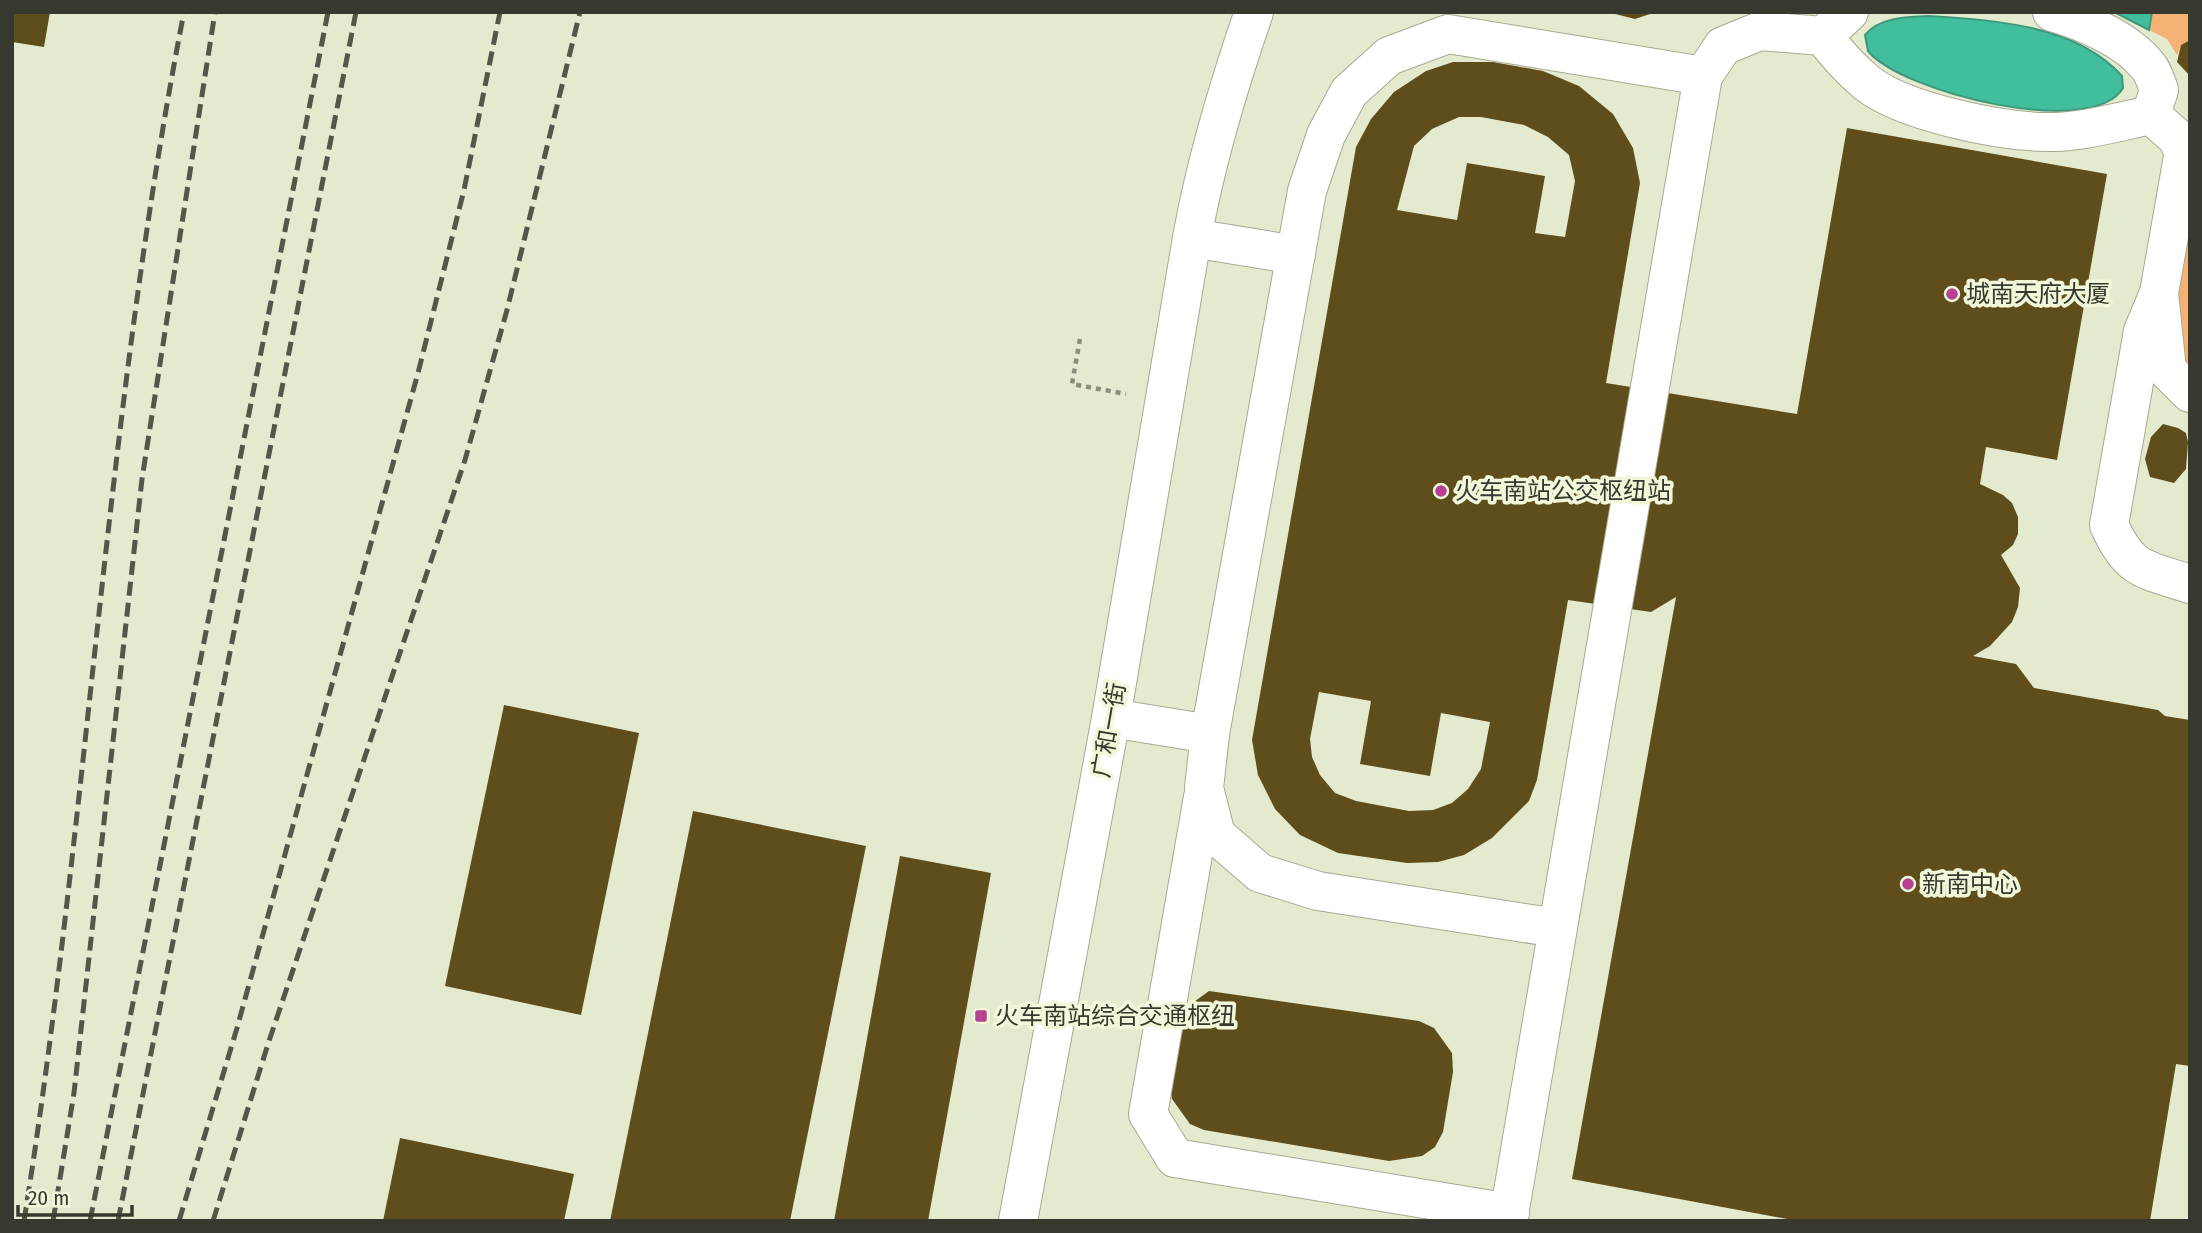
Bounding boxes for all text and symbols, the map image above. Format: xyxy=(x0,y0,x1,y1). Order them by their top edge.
place label: 城南天府大厦 xyxy=(1966,280,2110,308)
marker: 城南天府大厦 xyxy=(1944,286,1960,302)
place label: 火车南站公交枢纽站 xyxy=(1455,477,1671,505)
marker: 火车南站公交枢纽站 xyxy=(1433,483,1449,499)
street label: 广和一街 xyxy=(1087,680,1131,780)
place label: 新南中心 xyxy=(1922,870,2018,898)
marker: 新南中心 xyxy=(1900,876,1916,892)
place label: 火车南站综合交通枢纽 xyxy=(995,1002,1235,1030)
marker: 火车南站综合交通枢纽 xyxy=(973,1008,989,1024)
scale bar xyxy=(18,1174,131,1218)
text: 20 m xyxy=(28,1185,69,1211)

